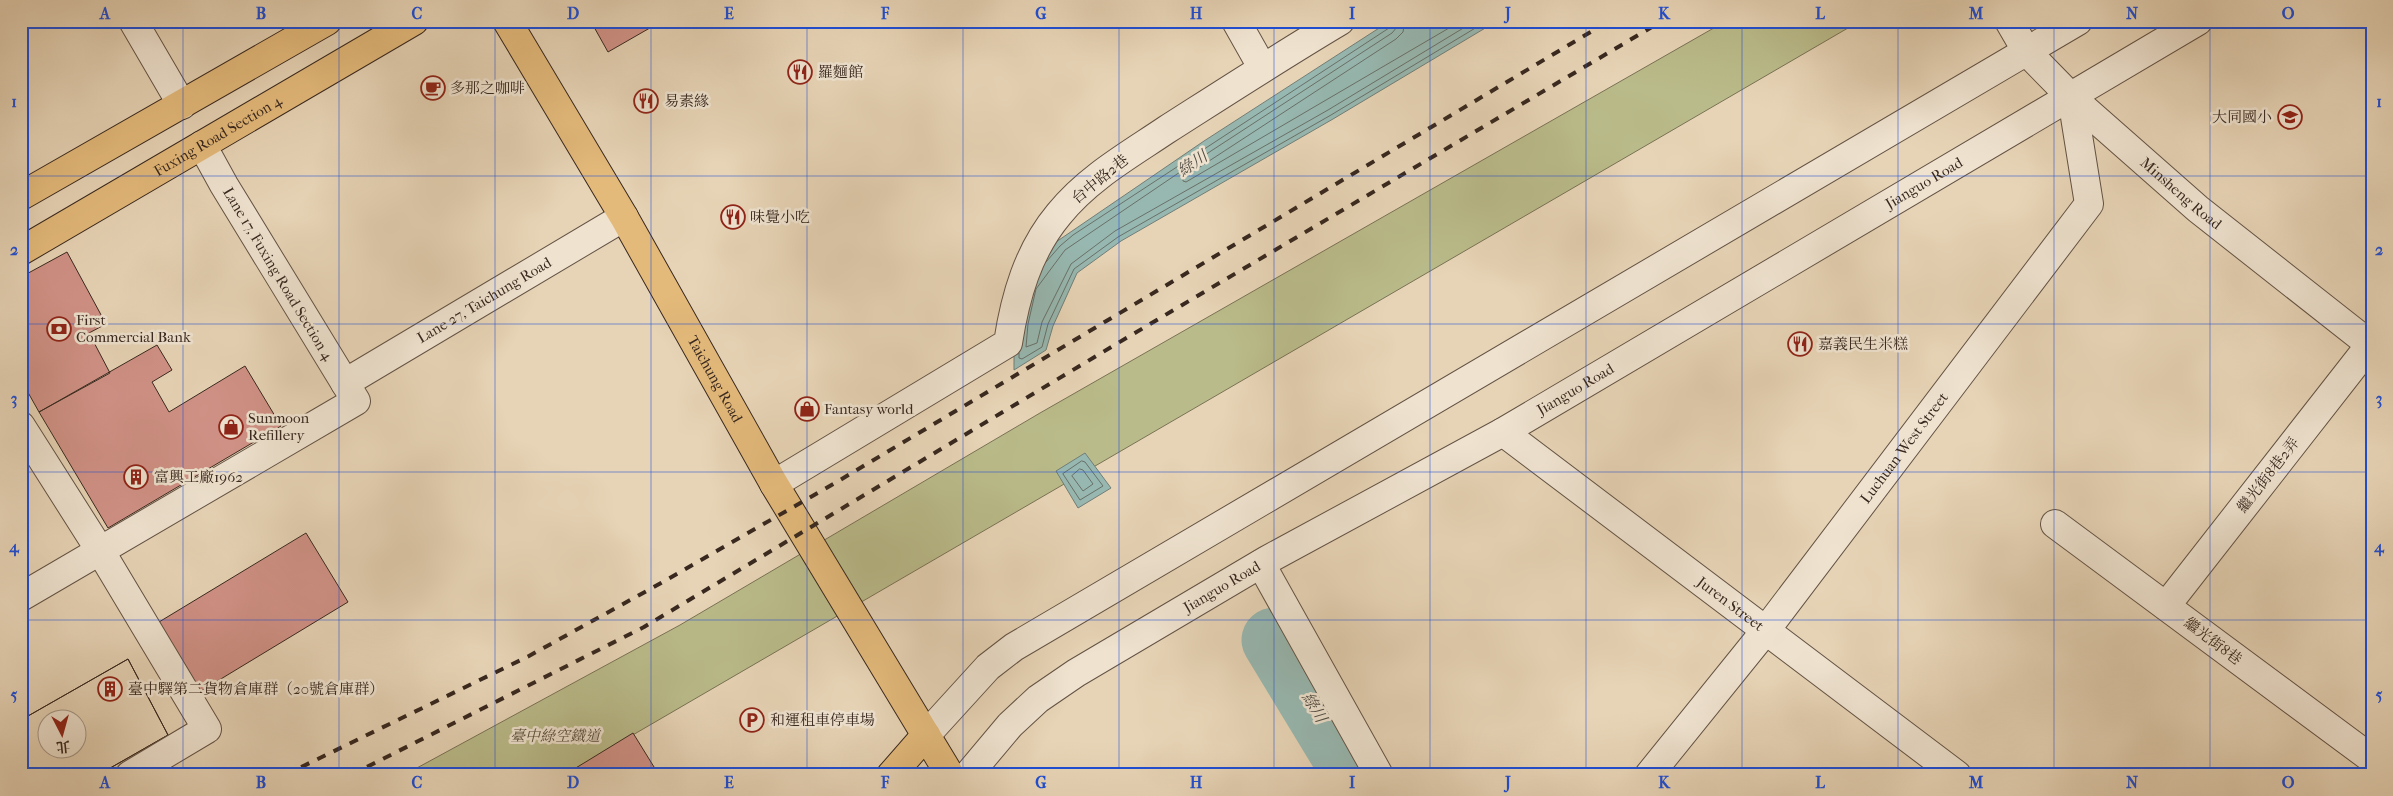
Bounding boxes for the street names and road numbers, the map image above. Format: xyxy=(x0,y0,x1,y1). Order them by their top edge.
street label: Fuxing Road Section 4 xyxy=(151,91,286,180)
street label: 台中路2巷 xyxy=(1068,151,1132,207)
street label: Jianguo Road xyxy=(1881,153,1966,213)
street label: Minsheng Road xyxy=(2137,153,2226,234)
street label: Lane 17, Fuxing Road Section 4 xyxy=(219,184,338,365)
street label: Lane 27, Taichung Road xyxy=(414,253,555,347)
street label: Taichung Road xyxy=(683,332,747,426)
street label: Jianguo Road xyxy=(1533,359,1618,419)
street label: Luchuan West Street xyxy=(1856,388,1952,507)
street label: 繼光街8巷2弄 xyxy=(2233,434,2303,516)
street label: Jianguo Road xyxy=(1179,557,1264,617)
street label: Juren Street xyxy=(1693,572,1768,635)
street label: 繼光街8巷 xyxy=(2181,613,2245,669)

